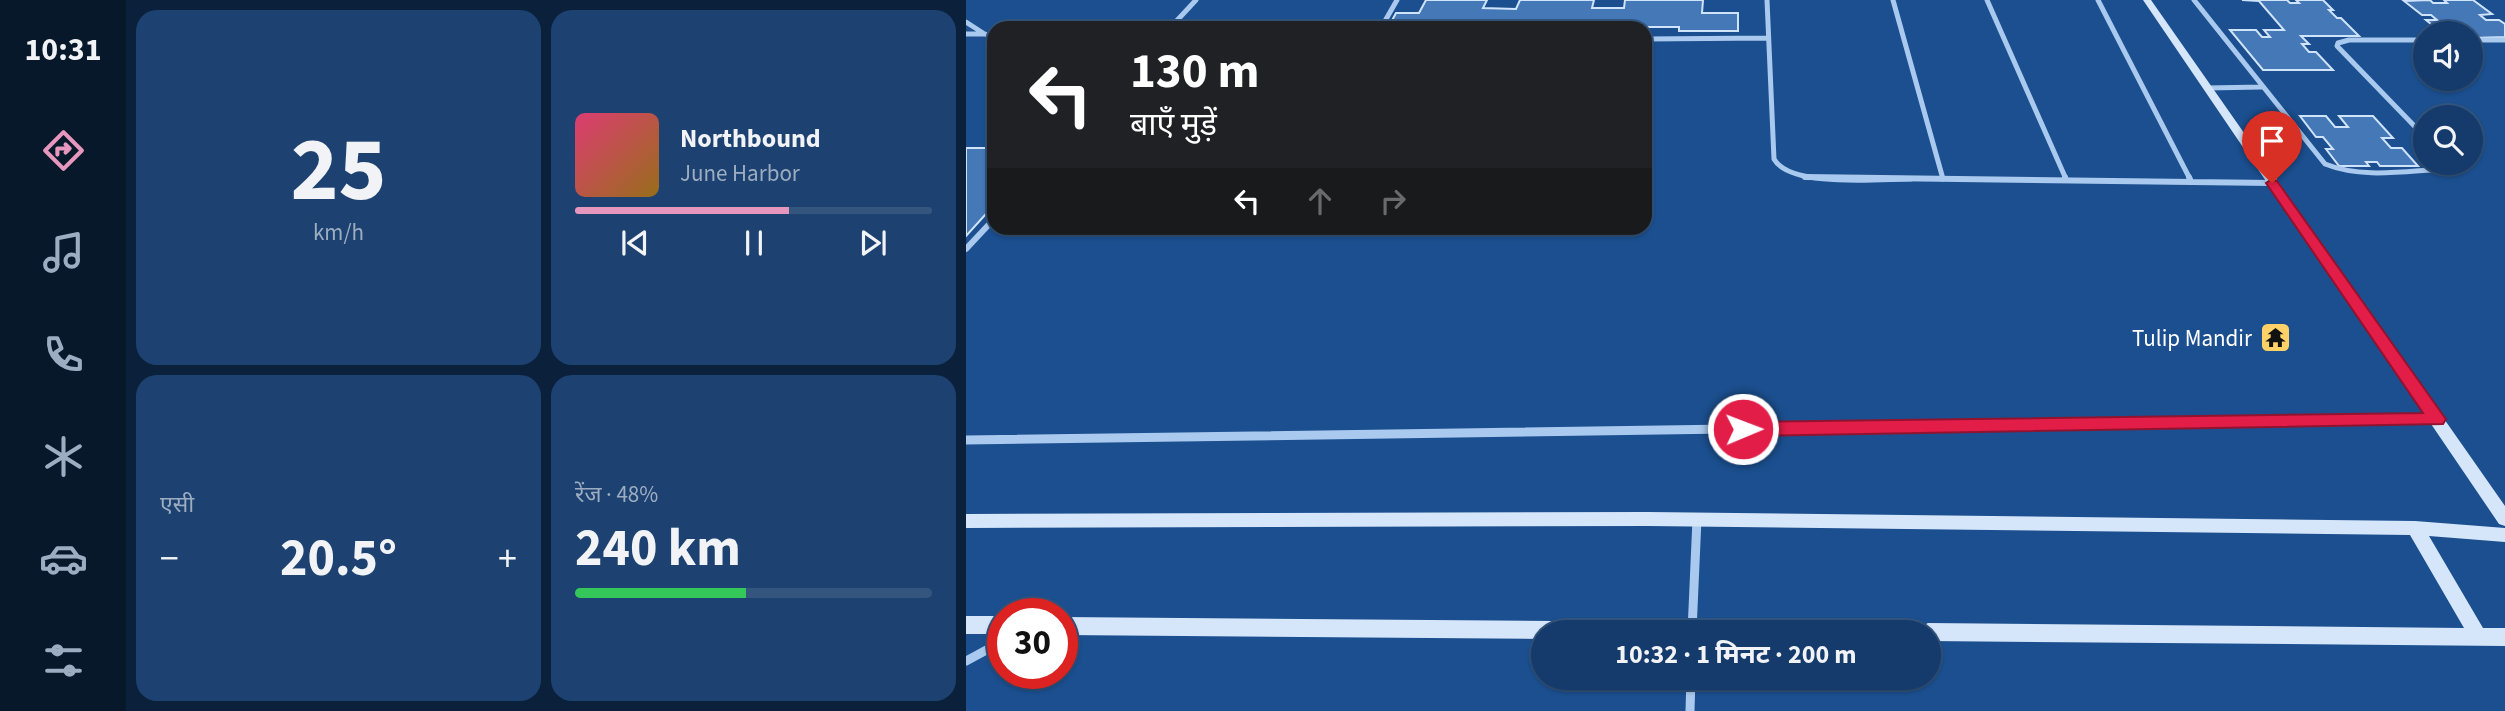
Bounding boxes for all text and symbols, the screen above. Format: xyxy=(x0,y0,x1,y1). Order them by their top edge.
map controls xyxy=(2413,21,2483,175)
button: sound xyxy=(2413,21,2483,91)
text: 10:31 xyxy=(24,27,102,73)
text: 130 m xyxy=(1130,37,1259,107)
icon: left xyxy=(1015,49,1106,140)
text: बाएँ मुड़ें xyxy=(1130,102,1217,148)
button: search xyxy=(2413,105,2483,175)
text: 25 xyxy=(290,106,387,235)
pin xyxy=(2242,111,2302,183)
text: Northbound xyxy=(680,120,821,157)
icon: arrive xyxy=(2253,122,2291,160)
icon: directions xyxy=(39,126,88,175)
text: June Harbor xyxy=(680,157,800,190)
icon: left xyxy=(1228,182,1266,220)
icon: ahead xyxy=(1301,182,1339,220)
icon: right xyxy=(1374,182,1412,220)
text: km/h xyxy=(313,216,364,249)
icon: previous xyxy=(616,224,654,262)
icon: pause xyxy=(735,224,773,262)
icon: next xyxy=(854,224,892,262)
icon: music xyxy=(39,228,88,277)
temple icon: Tulip Mandir xyxy=(2258,321,2292,355)
place label: Tulip Mandir xyxy=(2132,322,2253,355)
icon: phone xyxy=(39,330,88,379)
position arrow xyxy=(1706,392,1780,466)
icon: climate xyxy=(39,432,88,481)
text: रेंज · 48% xyxy=(575,478,658,511)
text: एसी xyxy=(160,488,194,521)
text: 240 km xyxy=(575,512,741,586)
text: 20.5° xyxy=(280,522,397,596)
text: − xyxy=(160,532,179,586)
text: + xyxy=(498,532,517,586)
icon: car xyxy=(39,534,88,583)
speed limit sign: 30 xyxy=(987,598,1078,689)
icon: filters xyxy=(39,636,88,685)
text: 10:32 · 1 मिनट · 200 m xyxy=(1615,636,1857,673)

